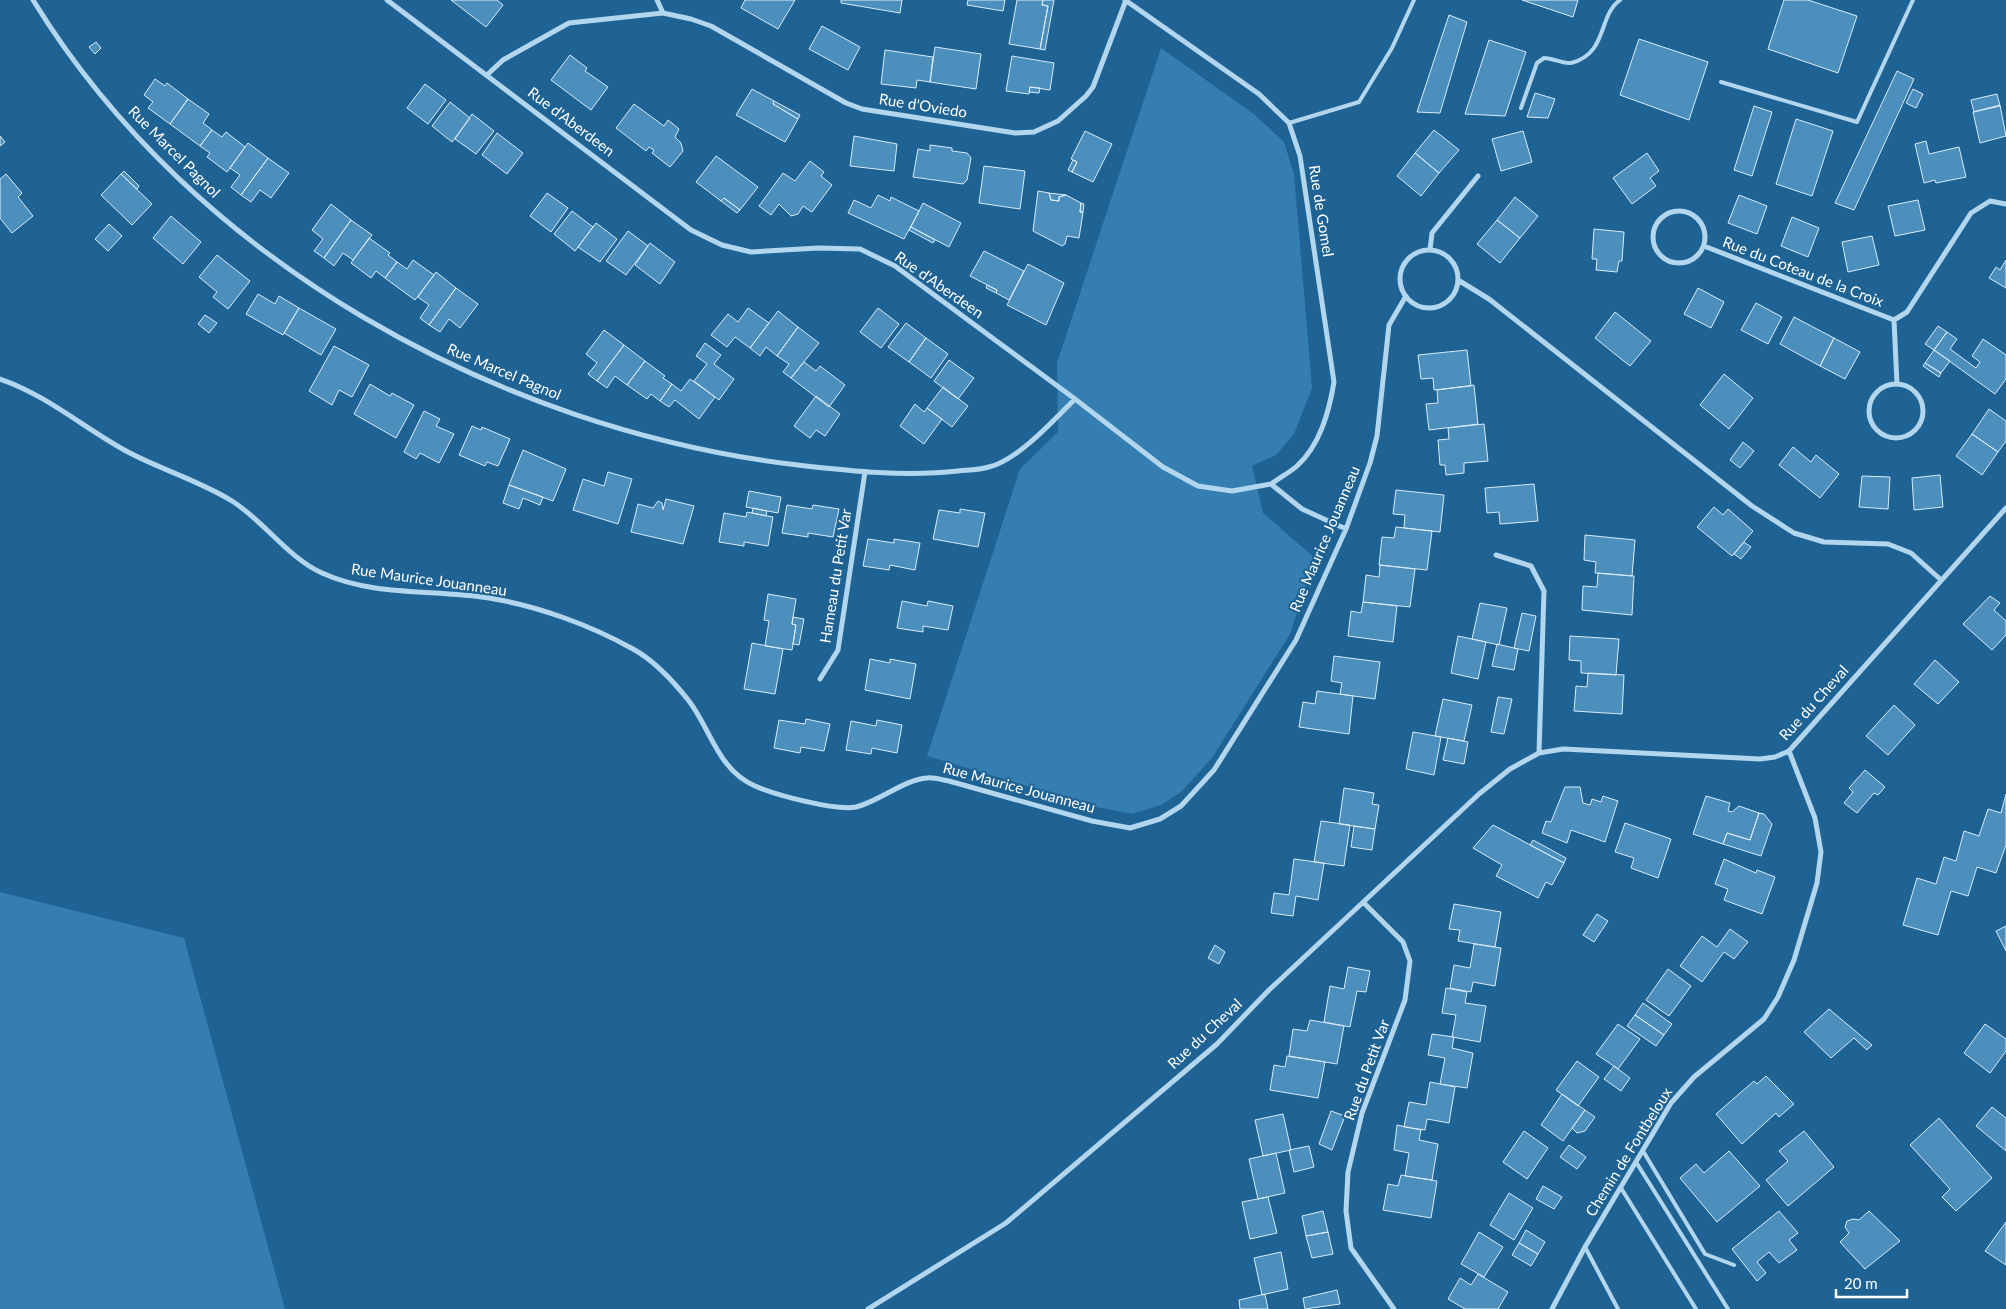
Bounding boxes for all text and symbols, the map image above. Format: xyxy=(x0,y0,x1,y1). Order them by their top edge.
street label: Rue d'Aberdeen xyxy=(525,83,619,160)
street label: Rue d'Oviedo xyxy=(878,89,968,121)
street label: Rue Marcel Pagnol xyxy=(125,102,224,201)
street label: Rue de Gomel xyxy=(1306,164,1338,258)
street label: Rue du Coteau de la Croix xyxy=(1720,232,1887,310)
street label: Rue d'Aberdeen xyxy=(892,247,987,321)
street label: Rue Marcel Pagnol xyxy=(445,339,564,403)
street label: Rue Maurice Jouanneau xyxy=(1285,463,1363,614)
street label: Hameau du Petit Var xyxy=(816,507,855,644)
street label: Rue Maurice Jouanneau xyxy=(350,559,508,599)
street label: Rue du Cheval xyxy=(1775,661,1852,743)
street label: Rue Maurice Jouanneau xyxy=(941,758,1097,816)
street label: Rue du Cheval xyxy=(1164,994,1245,1072)
street label: Rue du Petit Var xyxy=(1339,1016,1393,1123)
street label: Chemin de Fontbeloux xyxy=(1581,1083,1675,1219)
scale bar xyxy=(1836,1266,1907,1298)
text: 20 m xyxy=(1844,1274,1878,1292)

